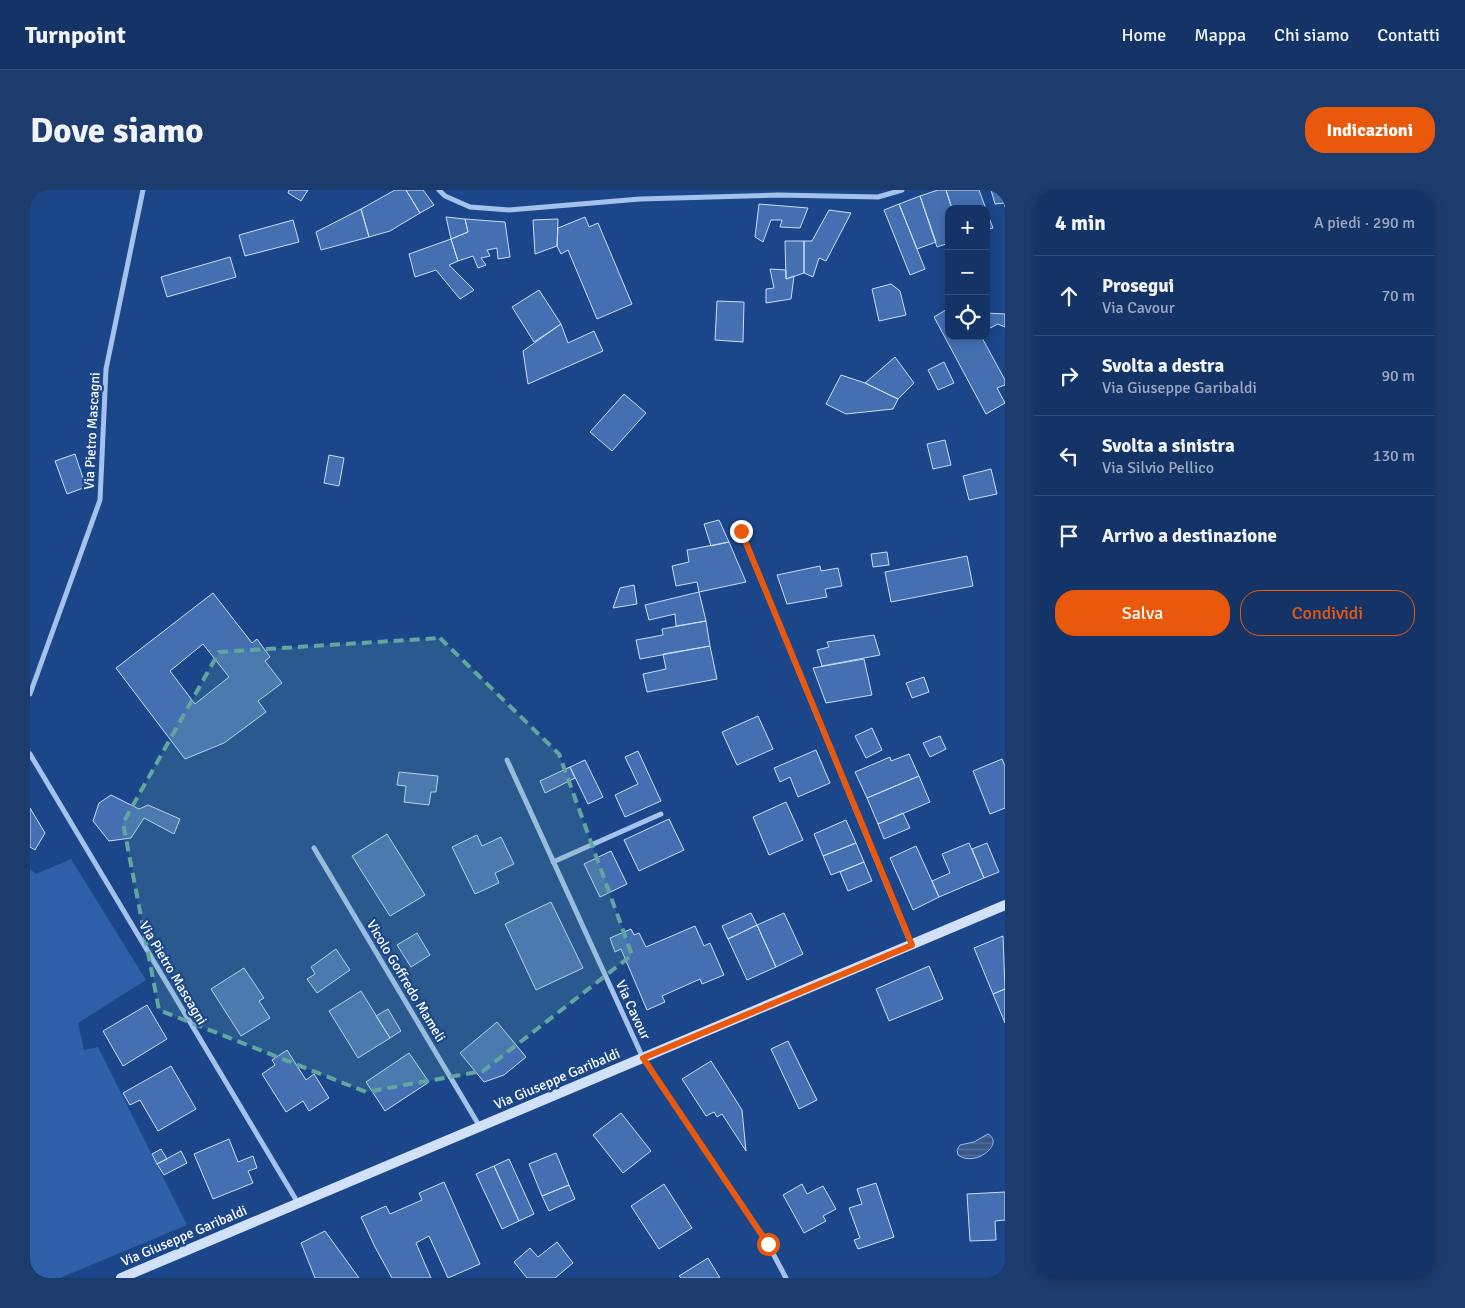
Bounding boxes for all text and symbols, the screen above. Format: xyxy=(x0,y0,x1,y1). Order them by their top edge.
text: Turnpoint xyxy=(25,20,126,50)
text: Home xyxy=(1121,24,1166,46)
text: Mappa xyxy=(1194,24,1246,46)
text: Chi siamo xyxy=(1274,24,1349,46)
text: Contatti xyxy=(1377,24,1440,46)
button: Indicazioni xyxy=(1305,107,1435,153)
text: Dove siamo xyxy=(30,109,204,152)
map controls xyxy=(945,205,990,340)
button: + xyxy=(945,205,990,250)
text: 4 min xyxy=(1055,210,1106,236)
text: A piedi · 290 m xyxy=(1314,213,1415,233)
button: − xyxy=(945,250,990,295)
text: Prosegui xyxy=(1102,274,1174,298)
icon: ahead xyxy=(1055,282,1083,310)
text: 70 m xyxy=(1381,286,1415,306)
button: locate xyxy=(945,295,990,340)
text: Via Cavour xyxy=(1102,298,1175,318)
text: Svolta a destra xyxy=(1102,354,1224,378)
icon: right xyxy=(1055,362,1083,390)
text: 90 m xyxy=(1381,366,1415,386)
street label: Via Pietro Mascagni xyxy=(80,372,104,490)
text: Via Giuseppe Garibaldi xyxy=(1102,378,1257,398)
text: Svolta a sinistra xyxy=(1102,434,1235,458)
icon: left xyxy=(1055,442,1083,470)
text: 130 m xyxy=(1373,446,1415,466)
text: Via Silvio Pellico xyxy=(1102,458,1214,478)
route end xyxy=(730,520,753,543)
icon: arrive xyxy=(1055,522,1083,550)
text: Arrivo a destinazione xyxy=(1102,524,1277,548)
button: Salva xyxy=(1055,590,1230,636)
button: Condividi xyxy=(1240,590,1415,636)
street label: Vicolo Goffredo Mameli xyxy=(363,917,449,1045)
street label: Via Pietro Mascagni xyxy=(135,918,211,1028)
street label: Via Cavour xyxy=(612,978,654,1043)
street label: Via Giuseppe Garibaldi xyxy=(491,1045,623,1113)
street label: Via Giuseppe Garibaldi xyxy=(118,1202,250,1270)
route start xyxy=(757,1233,780,1256)

